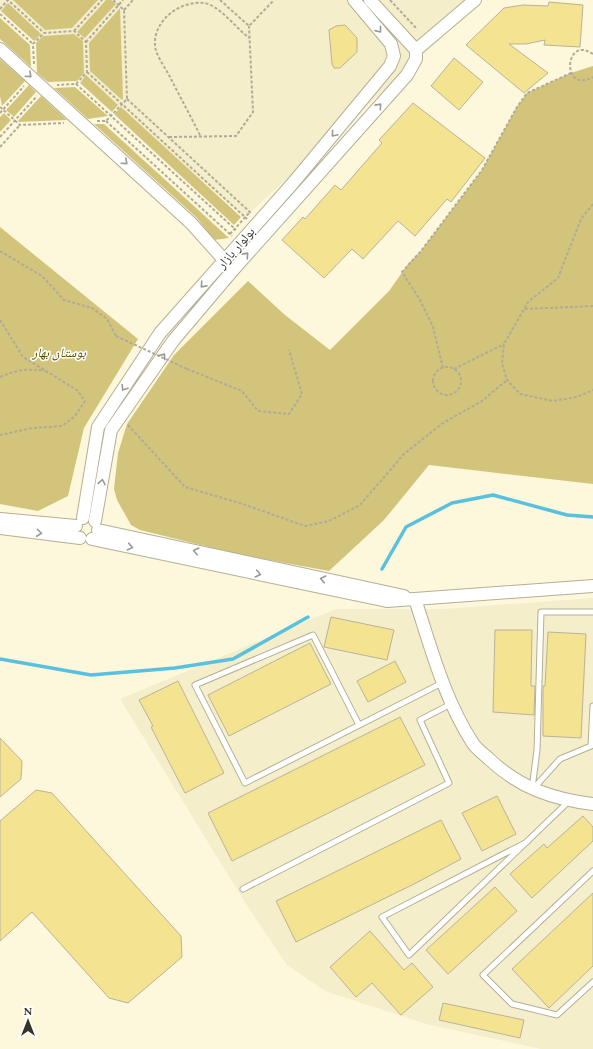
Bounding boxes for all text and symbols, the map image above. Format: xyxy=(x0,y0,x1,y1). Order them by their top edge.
one-way arrow xyxy=(375,25,382,32)
one-way arrow xyxy=(24,70,32,78)
one-way arrow xyxy=(374,104,381,111)
one-way arrow xyxy=(331,129,338,136)
one-way arrow xyxy=(120,158,128,165)
street label: بولوار بازار xyxy=(211,223,260,274)
one-way arrow xyxy=(241,253,248,260)
one-way arrow xyxy=(200,280,208,288)
park label: بوستان بهار xyxy=(31,343,86,363)
one-way arrow xyxy=(158,353,165,360)
one-way arrow xyxy=(121,384,128,391)
one-way arrow xyxy=(97,479,106,485)
one-way arrow xyxy=(36,528,42,537)
one-way arrow xyxy=(127,543,133,551)
one-way arrow xyxy=(192,547,199,555)
one-way arrow xyxy=(254,570,261,578)
one-way arrow xyxy=(319,575,326,583)
north arrow xyxy=(8,1001,48,1041)
text: N xyxy=(24,1003,33,1020)

